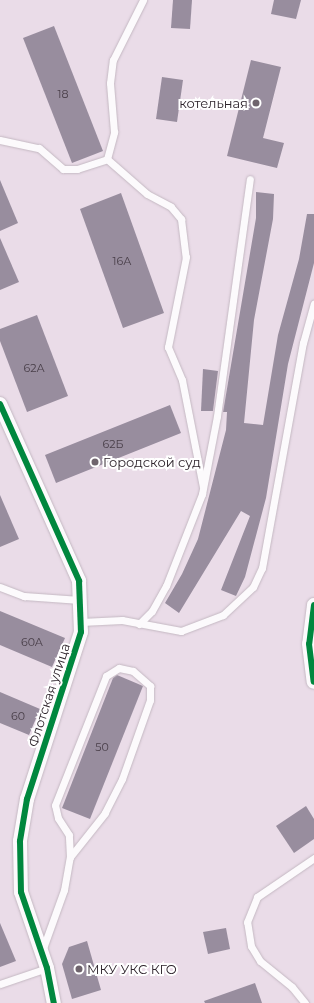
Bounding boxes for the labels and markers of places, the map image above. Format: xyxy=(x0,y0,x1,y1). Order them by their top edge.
place label: котельная xyxy=(179,95,248,111)
marker: котельная xyxy=(251,98,261,108)
place label: Городской суд xyxy=(103,454,201,470)
marker: Городской суд xyxy=(90,457,100,467)
place label: МКУ УКС КГО xyxy=(87,961,177,977)
marker: МКУ УКС КГО xyxy=(74,964,84,974)

